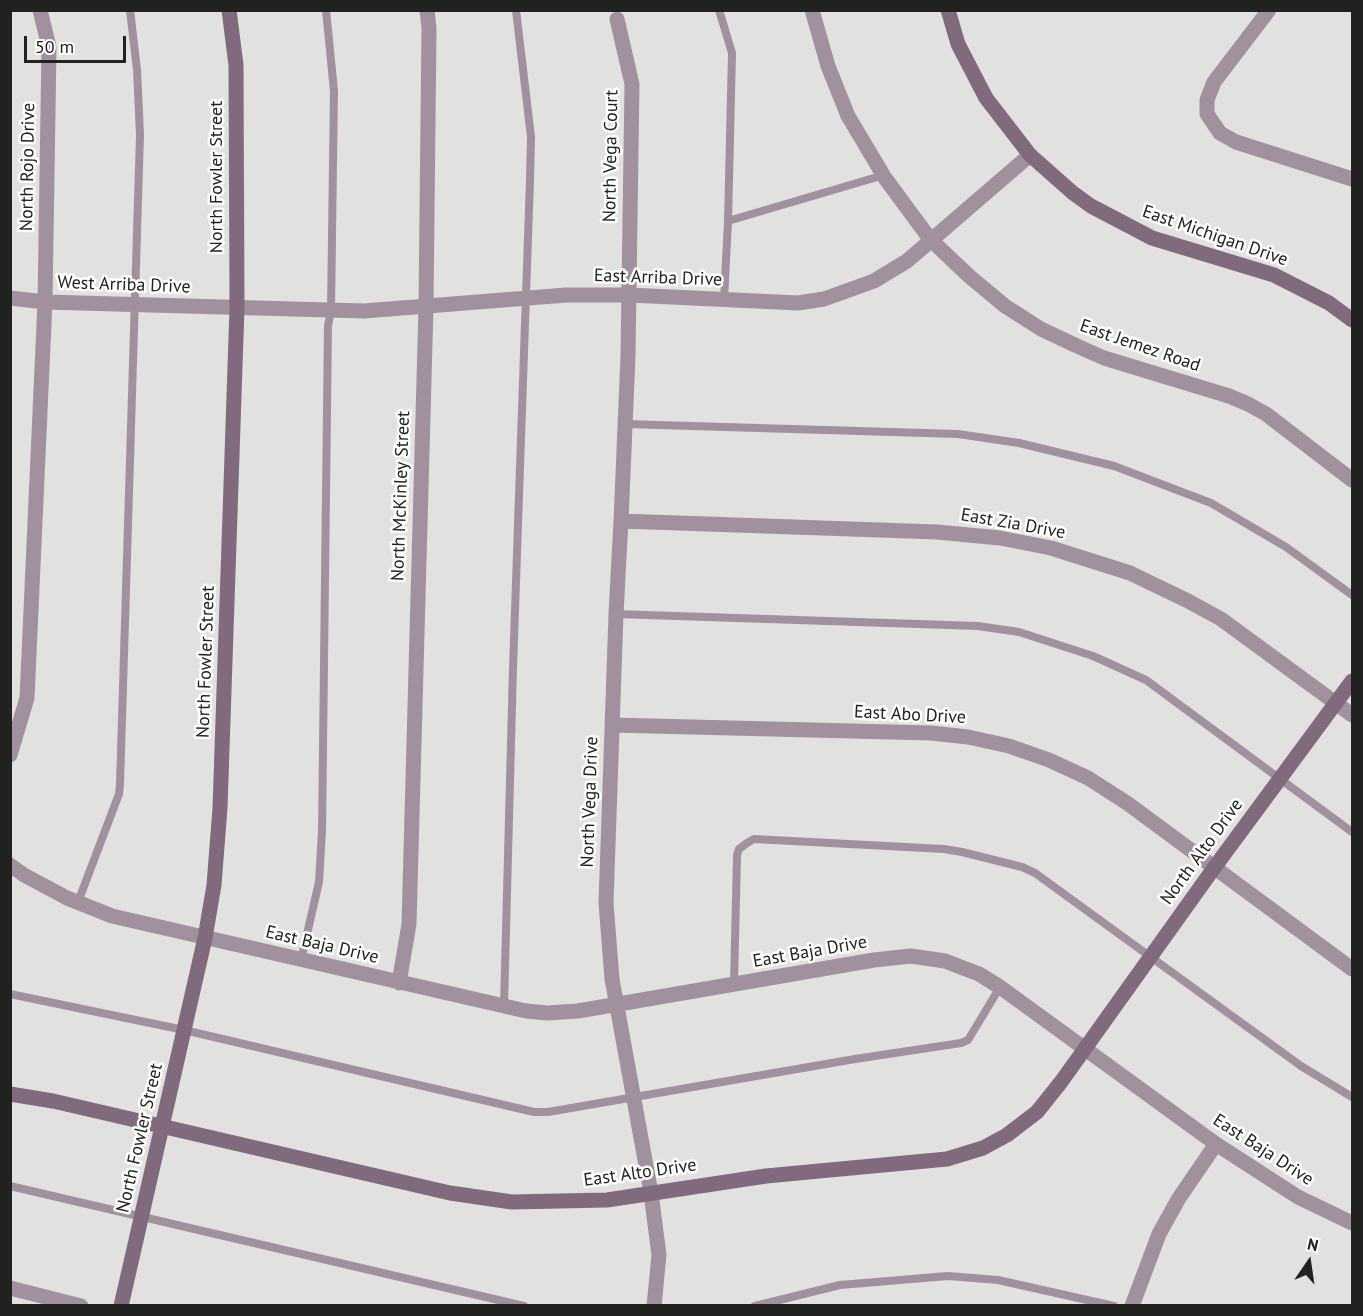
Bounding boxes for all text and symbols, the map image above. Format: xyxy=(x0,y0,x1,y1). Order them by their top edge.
scale bar xyxy=(27,24,129,62)
text: 50 m xyxy=(35,35,74,58)
street label: North Vega Court xyxy=(599,90,623,222)
street label: North Fowler Street xyxy=(206,101,228,253)
street label: North Rojo Drive xyxy=(16,103,40,231)
street label: East Michigan Drive xyxy=(1139,201,1291,271)
street label: East Arriba Drive xyxy=(593,265,723,291)
street label: West Arriba Drive xyxy=(57,272,191,298)
street label: East Jemez Road xyxy=(1077,315,1203,377)
street label: North McKinley Street xyxy=(387,410,415,582)
street label: East Zia Drive xyxy=(959,504,1067,544)
street label: North Fowler Street xyxy=(193,585,219,739)
street label: East Abo Drive xyxy=(853,701,967,729)
street label: North Vega Drive xyxy=(577,736,603,868)
street label: North Alto Drive xyxy=(1156,795,1248,909)
street label: East Baja Drive xyxy=(263,921,381,969)
street label: East Baja Drive xyxy=(751,931,869,973)
street label: North Fowler Street xyxy=(112,1061,168,1215)
street label: East Baja Drive xyxy=(1209,1110,1317,1190)
street label: East Alto Drive xyxy=(582,1154,698,1192)
north arrow xyxy=(1279,1232,1339,1292)
text: N xyxy=(1306,1234,1320,1255)

